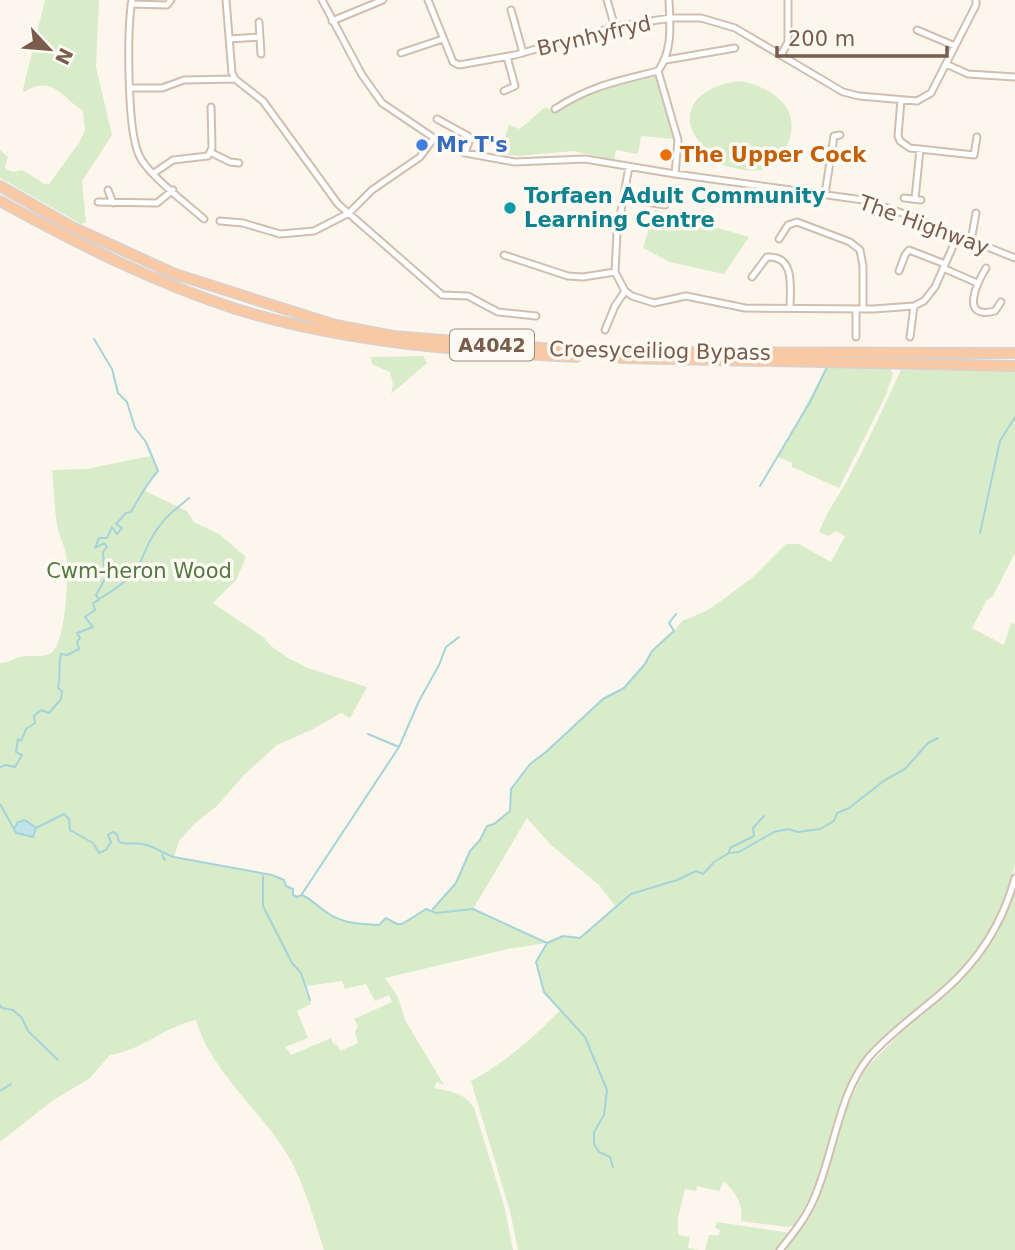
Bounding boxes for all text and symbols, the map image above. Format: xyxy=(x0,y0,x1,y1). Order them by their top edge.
street label: Brynhyfryd xyxy=(535,11,653,61)
north arrow xyxy=(14,14,84,84)
scale bar xyxy=(777,14,947,58)
text: 200 m xyxy=(788,27,855,51)
text: N xyxy=(51,44,78,68)
place label: Mr T's xyxy=(436,133,508,157)
marker: Mr T's xyxy=(414,137,430,153)
place label: The Upper Cock xyxy=(680,143,867,167)
marker: The Upper Cock xyxy=(658,147,674,163)
place label: Torfaen Adult Community Learning Centre xyxy=(524,184,826,232)
street label: The Highway xyxy=(855,190,992,260)
marker: Torfaen Adult Community Learning Centre xyxy=(502,200,518,216)
road number: A4042 xyxy=(450,330,534,360)
street label: Croesyceiliog Bypass xyxy=(549,337,771,365)
park label: Cwm-heron Wood xyxy=(46,559,232,583)

